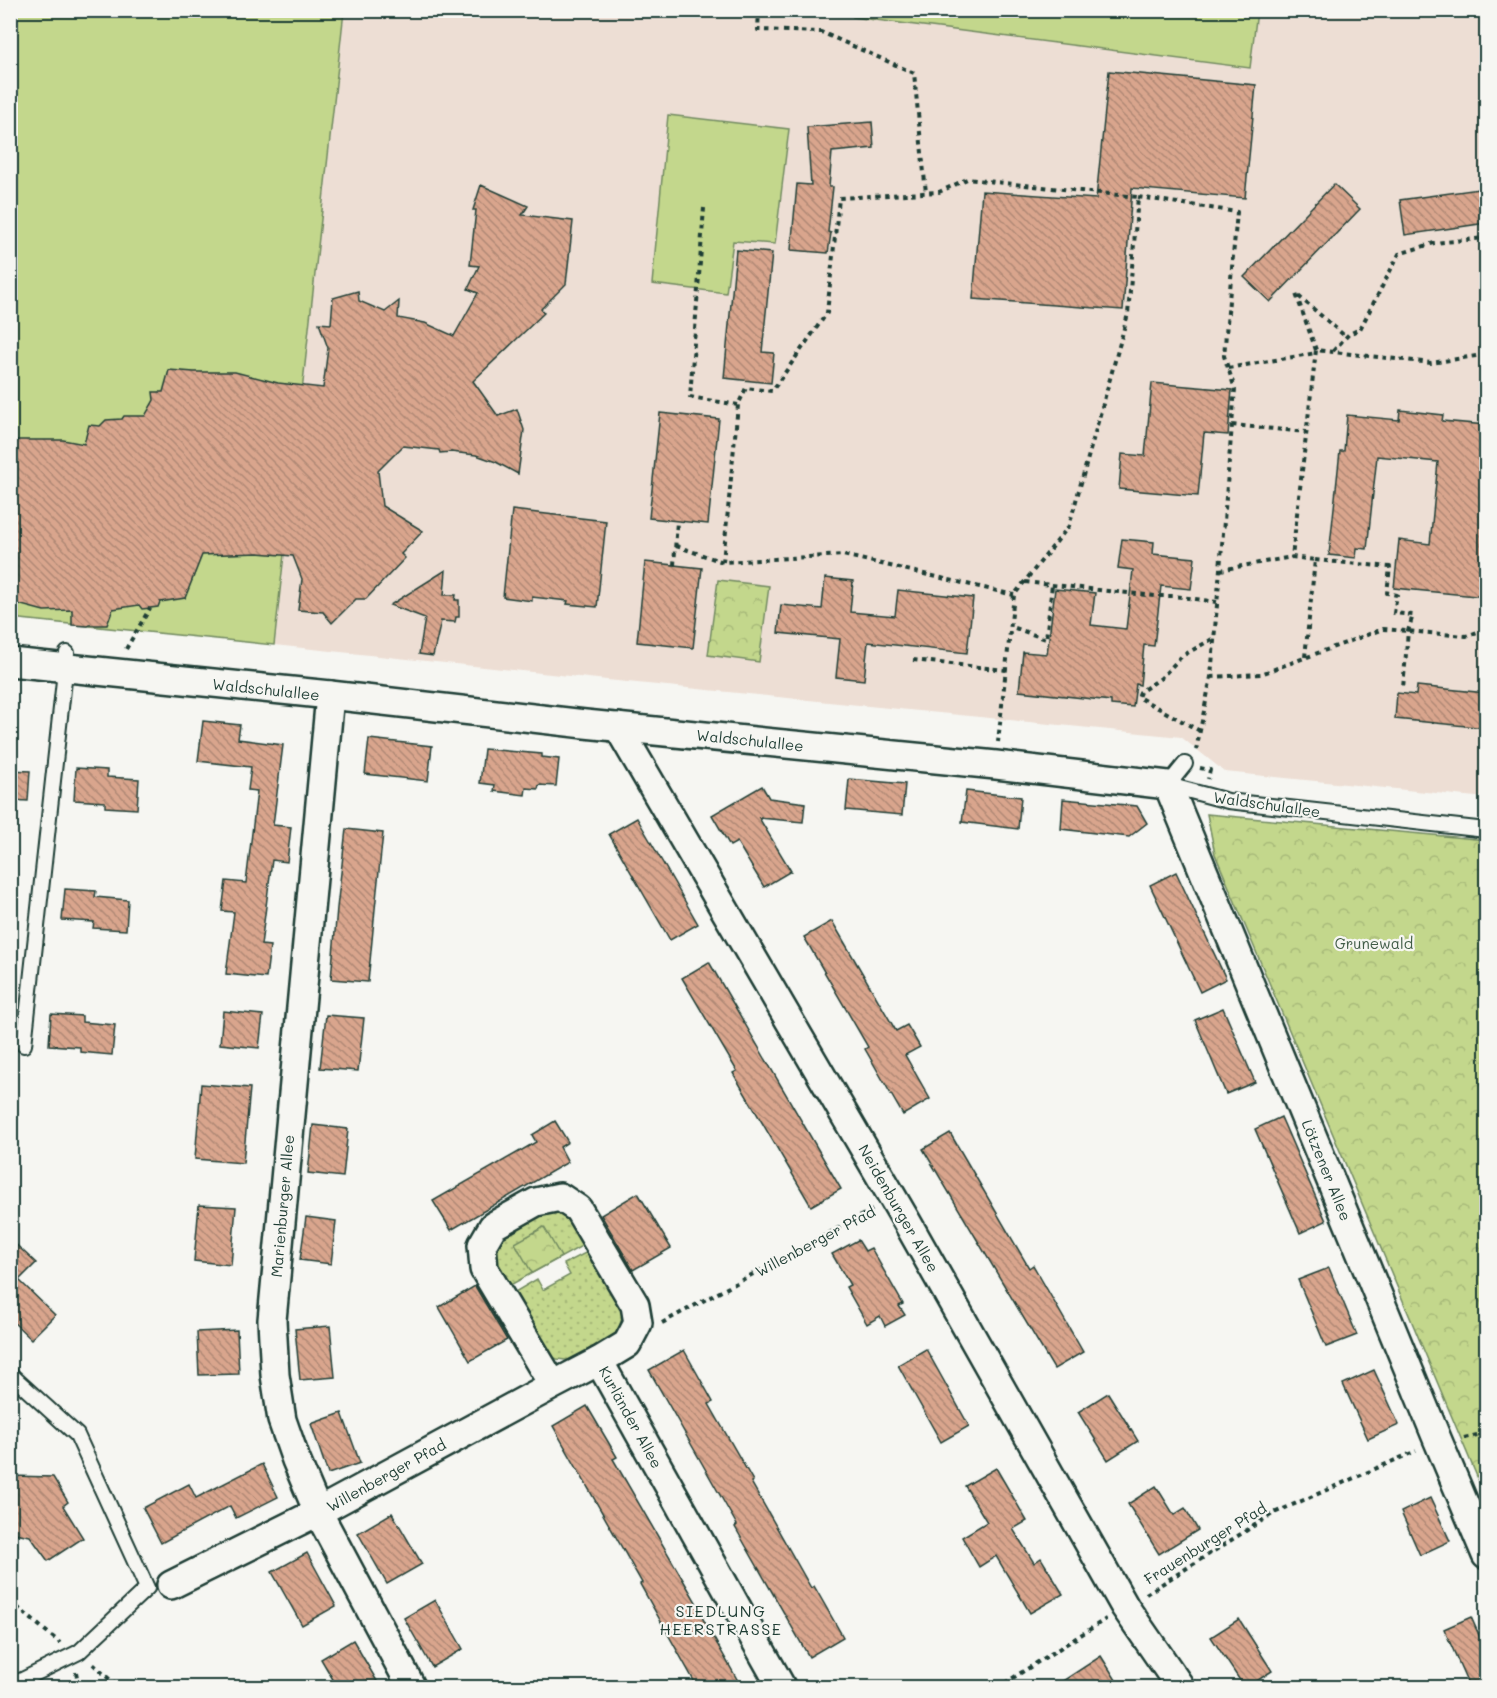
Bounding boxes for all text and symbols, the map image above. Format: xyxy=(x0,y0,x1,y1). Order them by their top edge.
street label: Waldschulallee xyxy=(211,673,321,705)
street label: Waldschulallee xyxy=(695,724,805,756)
street label: Waldschulallee xyxy=(1212,787,1322,821)
park label: Grunewald xyxy=(1335,933,1413,953)
street label: Lötzener Allee xyxy=(1298,1116,1356,1224)
street label: Marienburger Allee xyxy=(266,1134,298,1278)
street label: Neidenburger Allee xyxy=(854,1141,944,1275)
street label: Willenberger Pfad xyxy=(751,1201,879,1281)
street label: Kurländer Allee xyxy=(595,1362,667,1472)
street label: Willenberger Pfad xyxy=(323,1434,449,1516)
street label: Frauenburger Pfad xyxy=(1140,1497,1270,1589)
district label: SIEDLUNG HEERSTRASSE xyxy=(660,1600,782,1639)

